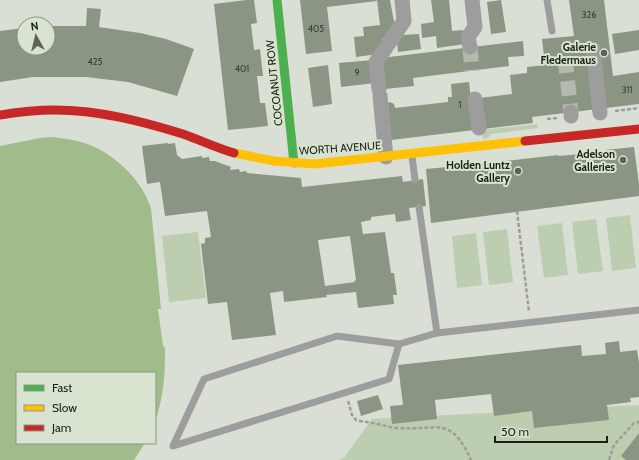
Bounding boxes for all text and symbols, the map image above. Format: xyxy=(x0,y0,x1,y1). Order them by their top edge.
house number: 326 xyxy=(582,9,596,20)
north arrow xyxy=(16,16,56,56)
text: N xyxy=(30,19,39,34)
house number: 405 xyxy=(308,23,324,34)
street label: COCOANUT ROW xyxy=(262,39,285,127)
place label: Galerie Fledermaus xyxy=(540,40,596,67)
marker: Galerie Fledermaus xyxy=(599,48,609,58)
house number: 425 xyxy=(88,56,103,67)
house number: 401 xyxy=(235,63,249,74)
house number: 9 xyxy=(354,67,360,78)
house number: 311 xyxy=(622,84,632,95)
house number: 1 xyxy=(459,99,462,110)
street label: WORTH AVENUE xyxy=(298,138,382,158)
place label: Adelson Galleries xyxy=(574,147,615,174)
marker: Adelson Galleries xyxy=(618,155,628,165)
place label: Holden Luntz Gallery xyxy=(446,158,511,185)
marker: Holden Luntz Gallery xyxy=(513,166,523,176)
legend xyxy=(16,372,156,444)
text: Fast xyxy=(52,380,72,395)
text: Slow xyxy=(52,400,77,415)
scale bar xyxy=(495,418,607,444)
text: Jam xyxy=(51,420,71,435)
text: 50 m xyxy=(501,424,529,439)

